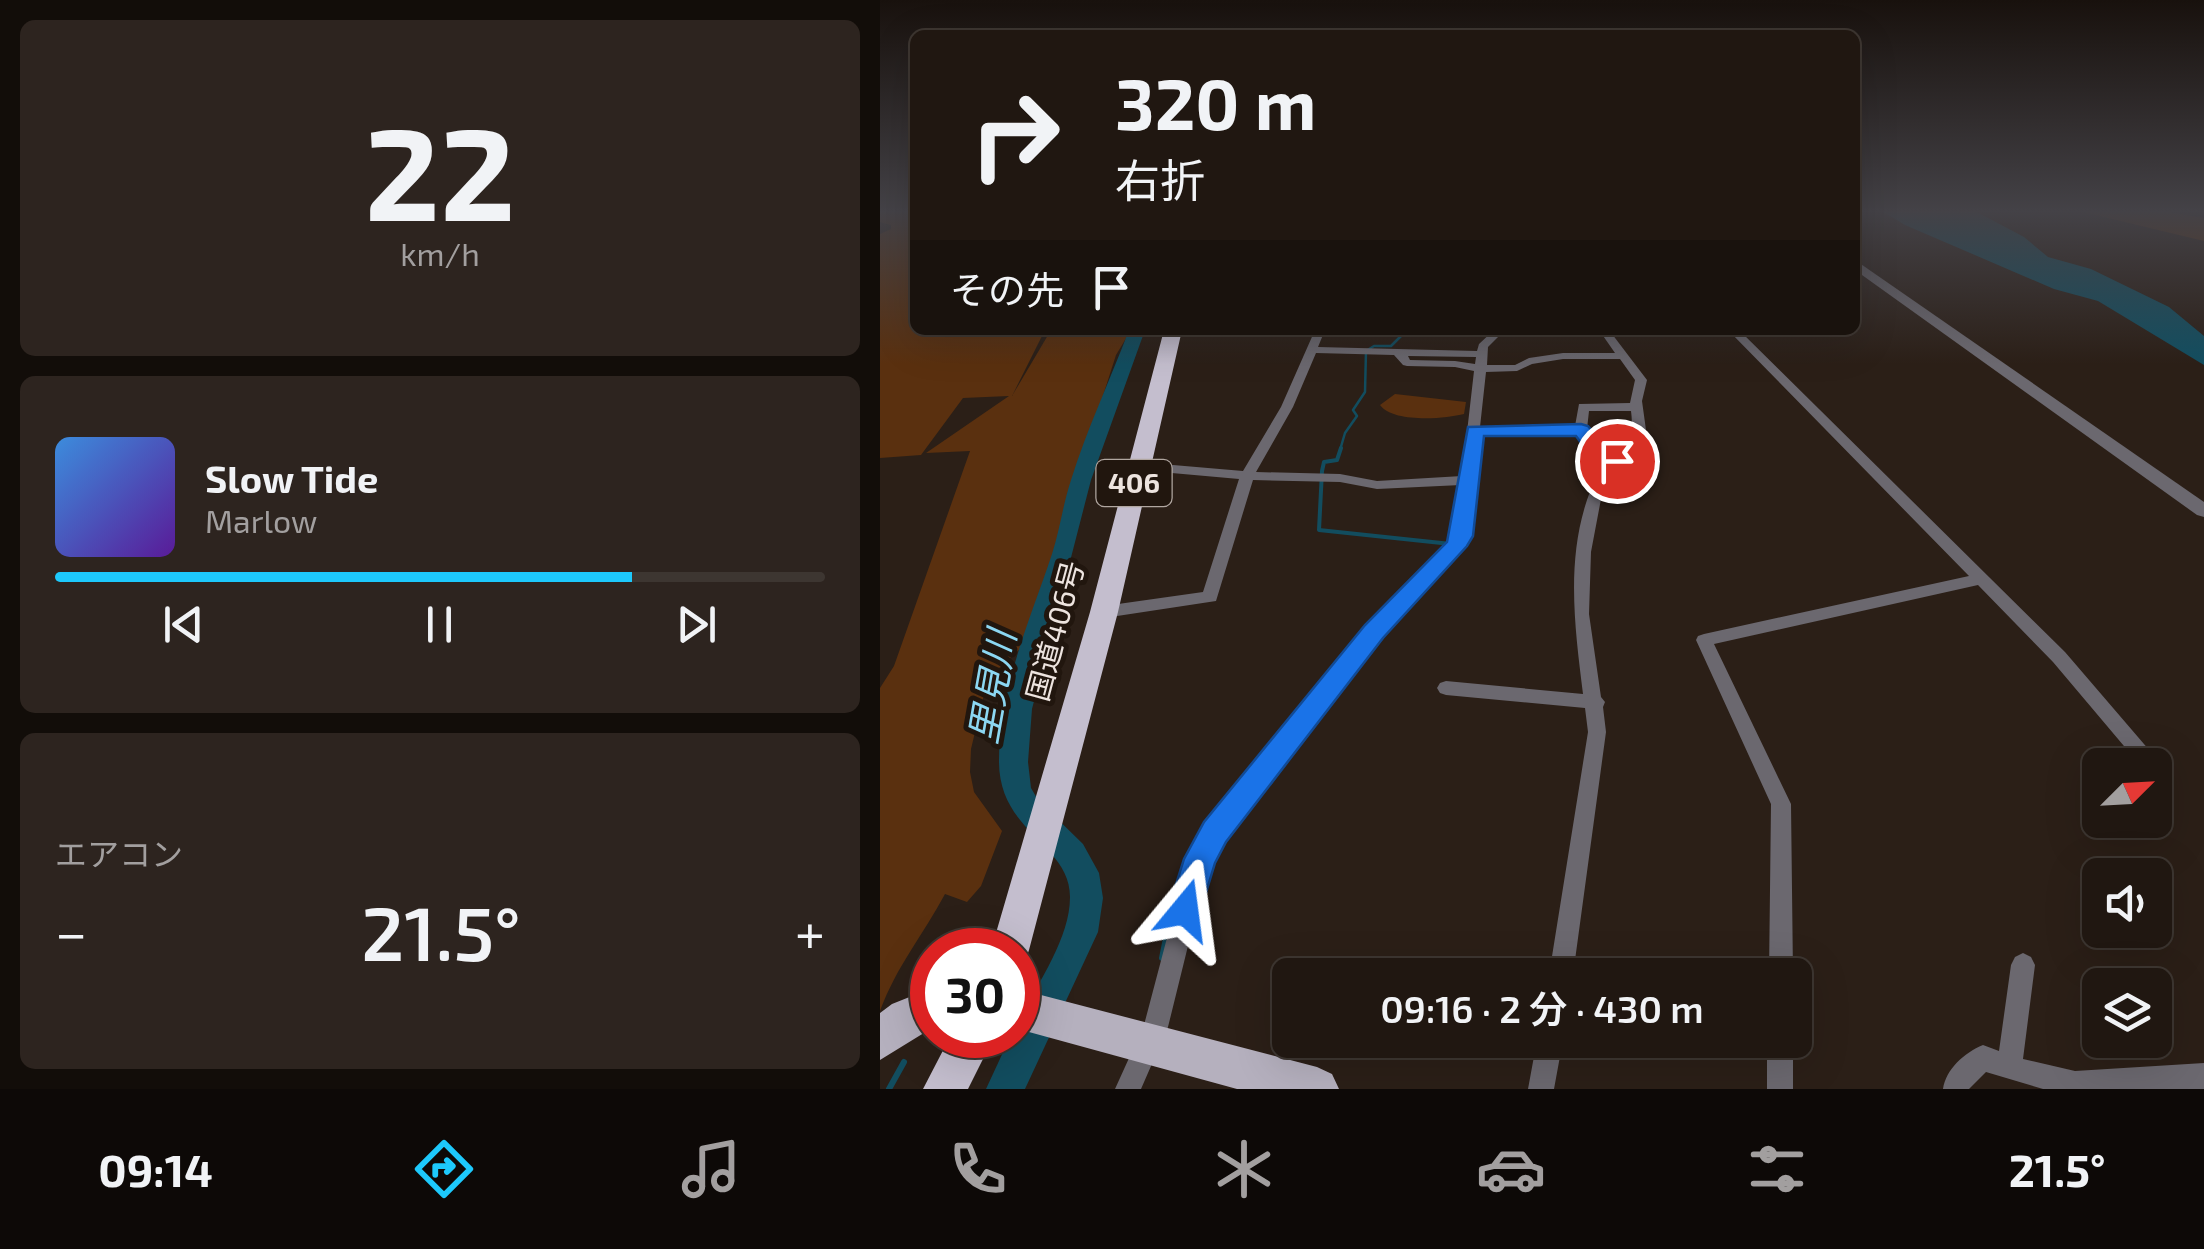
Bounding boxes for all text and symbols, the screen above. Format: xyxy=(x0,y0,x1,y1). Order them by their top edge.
text: 320 m xyxy=(1115,60,1316,144)
icon: right xyxy=(950,70,1080,200)
text: 22 xyxy=(364,91,516,247)
text: 右折 xyxy=(1115,152,1205,206)
text: km/h xyxy=(400,234,480,272)
icon: arrive xyxy=(1084,260,1139,315)
text: その先 xyxy=(950,266,1064,312)
pin xyxy=(1575,419,1660,504)
icon: arrive xyxy=(1590,434,1645,489)
text: Slow Tide xyxy=(205,455,378,501)
road number: 406 xyxy=(1096,460,1172,506)
text: Marlow xyxy=(205,501,317,539)
street label: 国道406号 xyxy=(1018,556,1090,705)
icon: previous xyxy=(156,597,211,652)
icon: pause xyxy=(412,597,467,652)
icon: next xyxy=(669,597,724,652)
water label: 里見川 xyxy=(958,623,1024,747)
north arrow xyxy=(2082,748,2172,838)
map controls xyxy=(2082,748,2172,1058)
text: エアコン xyxy=(55,834,183,872)
position arrow xyxy=(1133,858,1237,962)
button: sound xyxy=(2082,858,2172,948)
text: 21.5° xyxy=(361,886,521,976)
text: − xyxy=(55,898,87,964)
text: + xyxy=(795,898,825,964)
speed limit sign: 30 xyxy=(910,928,1040,1058)
button: layers xyxy=(2082,968,2172,1058)
text: 09:16 · 2 分 · 430 m xyxy=(1380,985,1704,1031)
icon: directions xyxy=(409,1134,479,1204)
icon: music xyxy=(676,1134,746,1204)
icon: phone xyxy=(943,1134,1013,1204)
icon: climate xyxy=(1209,1134,1279,1204)
icon: car xyxy=(1476,1134,1546,1204)
icon: filters xyxy=(1742,1134,1812,1204)
text: 09:14 xyxy=(98,1142,213,1196)
text: 21.5° xyxy=(2009,1142,2106,1196)

